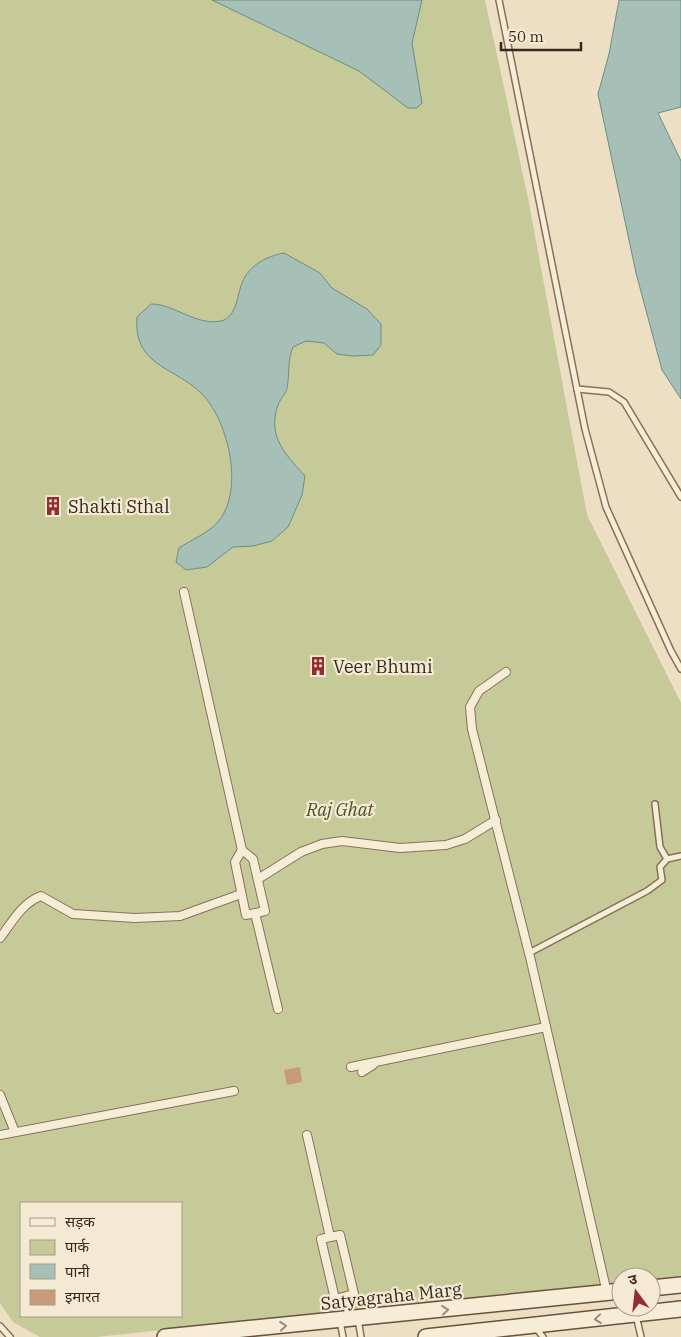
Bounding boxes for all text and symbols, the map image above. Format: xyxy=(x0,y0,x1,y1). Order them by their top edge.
scale bar xyxy=(501,20,581,52)
text: 50 m xyxy=(508,27,544,46)
building icon: Shakti Sthal xyxy=(42,495,64,517)
place label: Shakti Sthal xyxy=(68,495,170,518)
building icon: Veer Bhumi xyxy=(307,655,329,677)
place label: Veer Bhumi xyxy=(333,655,433,678)
park label: Raj Ghat xyxy=(305,798,374,821)
legend xyxy=(20,1202,182,1317)
text: सड़क xyxy=(65,1212,95,1231)
text: पार्क xyxy=(65,1237,89,1256)
text: पानी xyxy=(65,1262,91,1281)
north arrow xyxy=(611,1267,661,1317)
text: उ xyxy=(626,1269,640,1289)
street label: Satyagraha Marg xyxy=(319,1277,463,1315)
text: इमारत xyxy=(65,1287,100,1306)
one-way arrow xyxy=(441,1305,449,1316)
one-way arrow xyxy=(593,1313,601,1324)
one-way arrow xyxy=(279,1321,287,1332)

